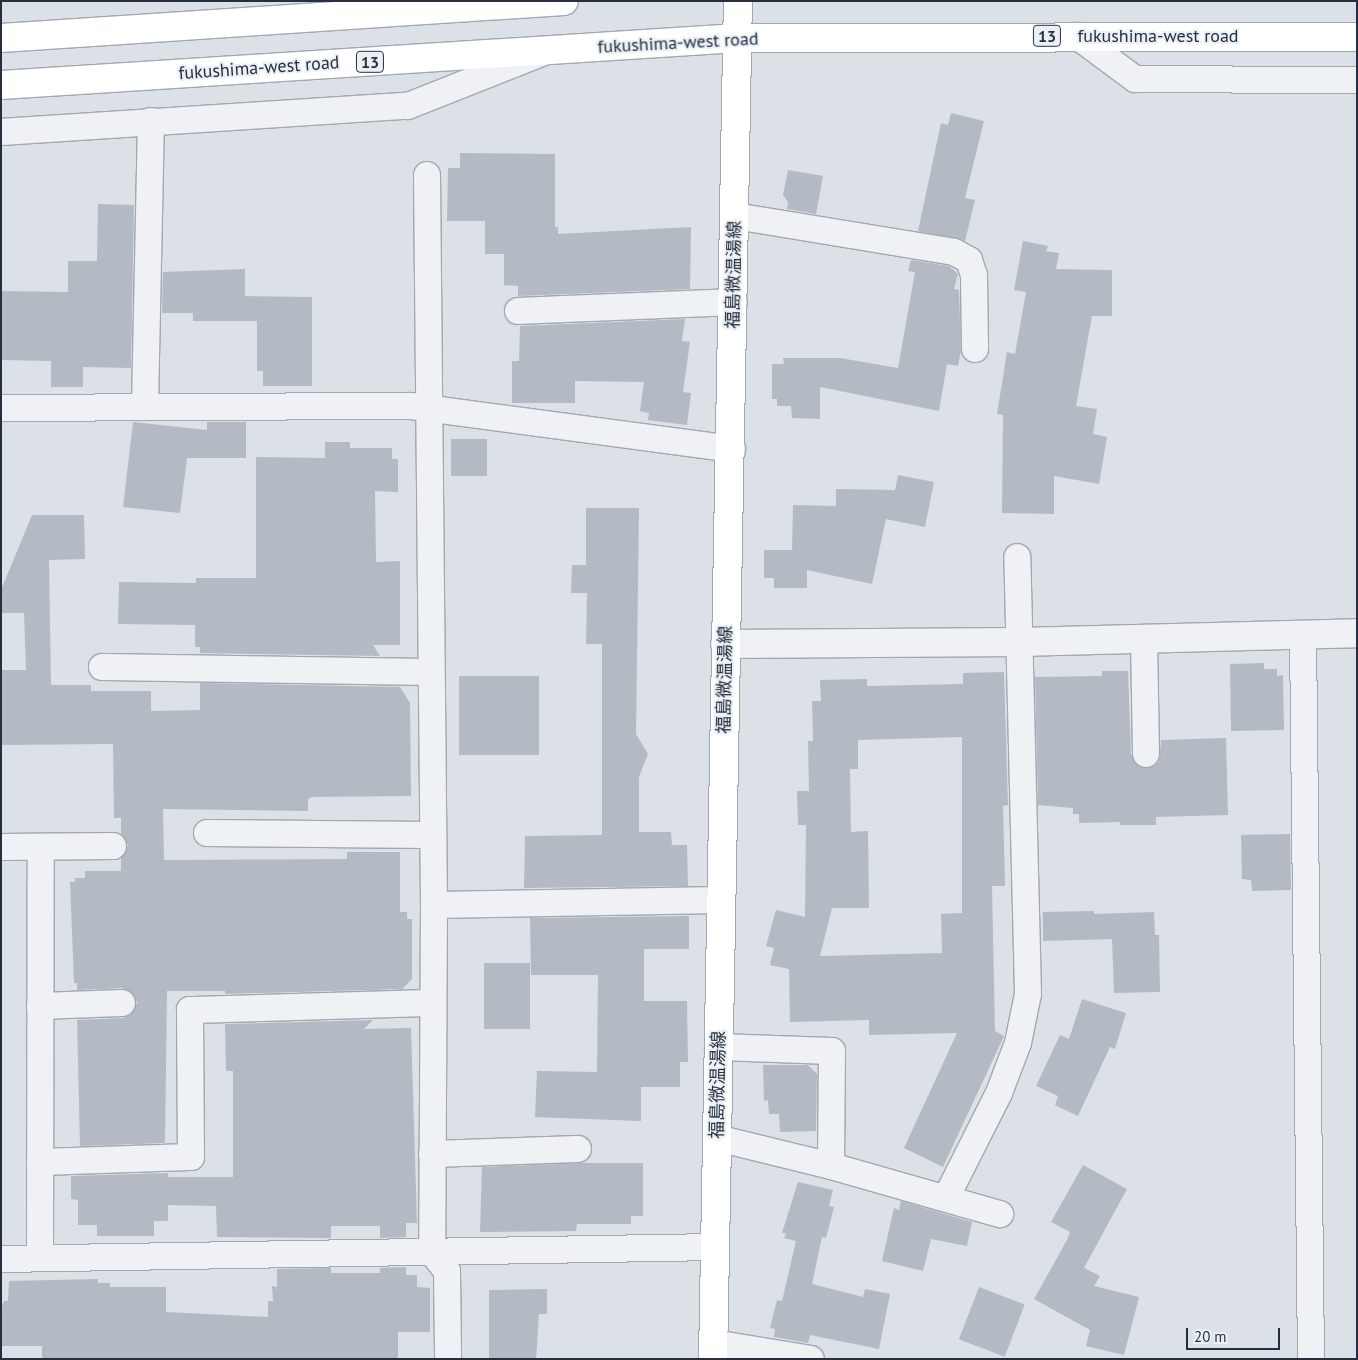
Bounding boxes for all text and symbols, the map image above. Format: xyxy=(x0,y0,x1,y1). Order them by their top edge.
road number: 13 xyxy=(1032,22,1062,50)
street label: fukushima-west road xyxy=(1077,25,1239,47)
street label: fukushima-west road xyxy=(597,28,759,58)
road number: 13 xyxy=(355,48,385,76)
street label: fukushima-west road xyxy=(178,52,340,84)
street label: 福島微温湯線 xyxy=(722,221,746,329)
street label: 福島微温湯線 xyxy=(713,626,737,734)
street label: 福島微温湯線 xyxy=(706,1031,730,1139)
scale bar xyxy=(1188,1318,1282,1350)
text: 20 m xyxy=(1194,1327,1227,1346)

